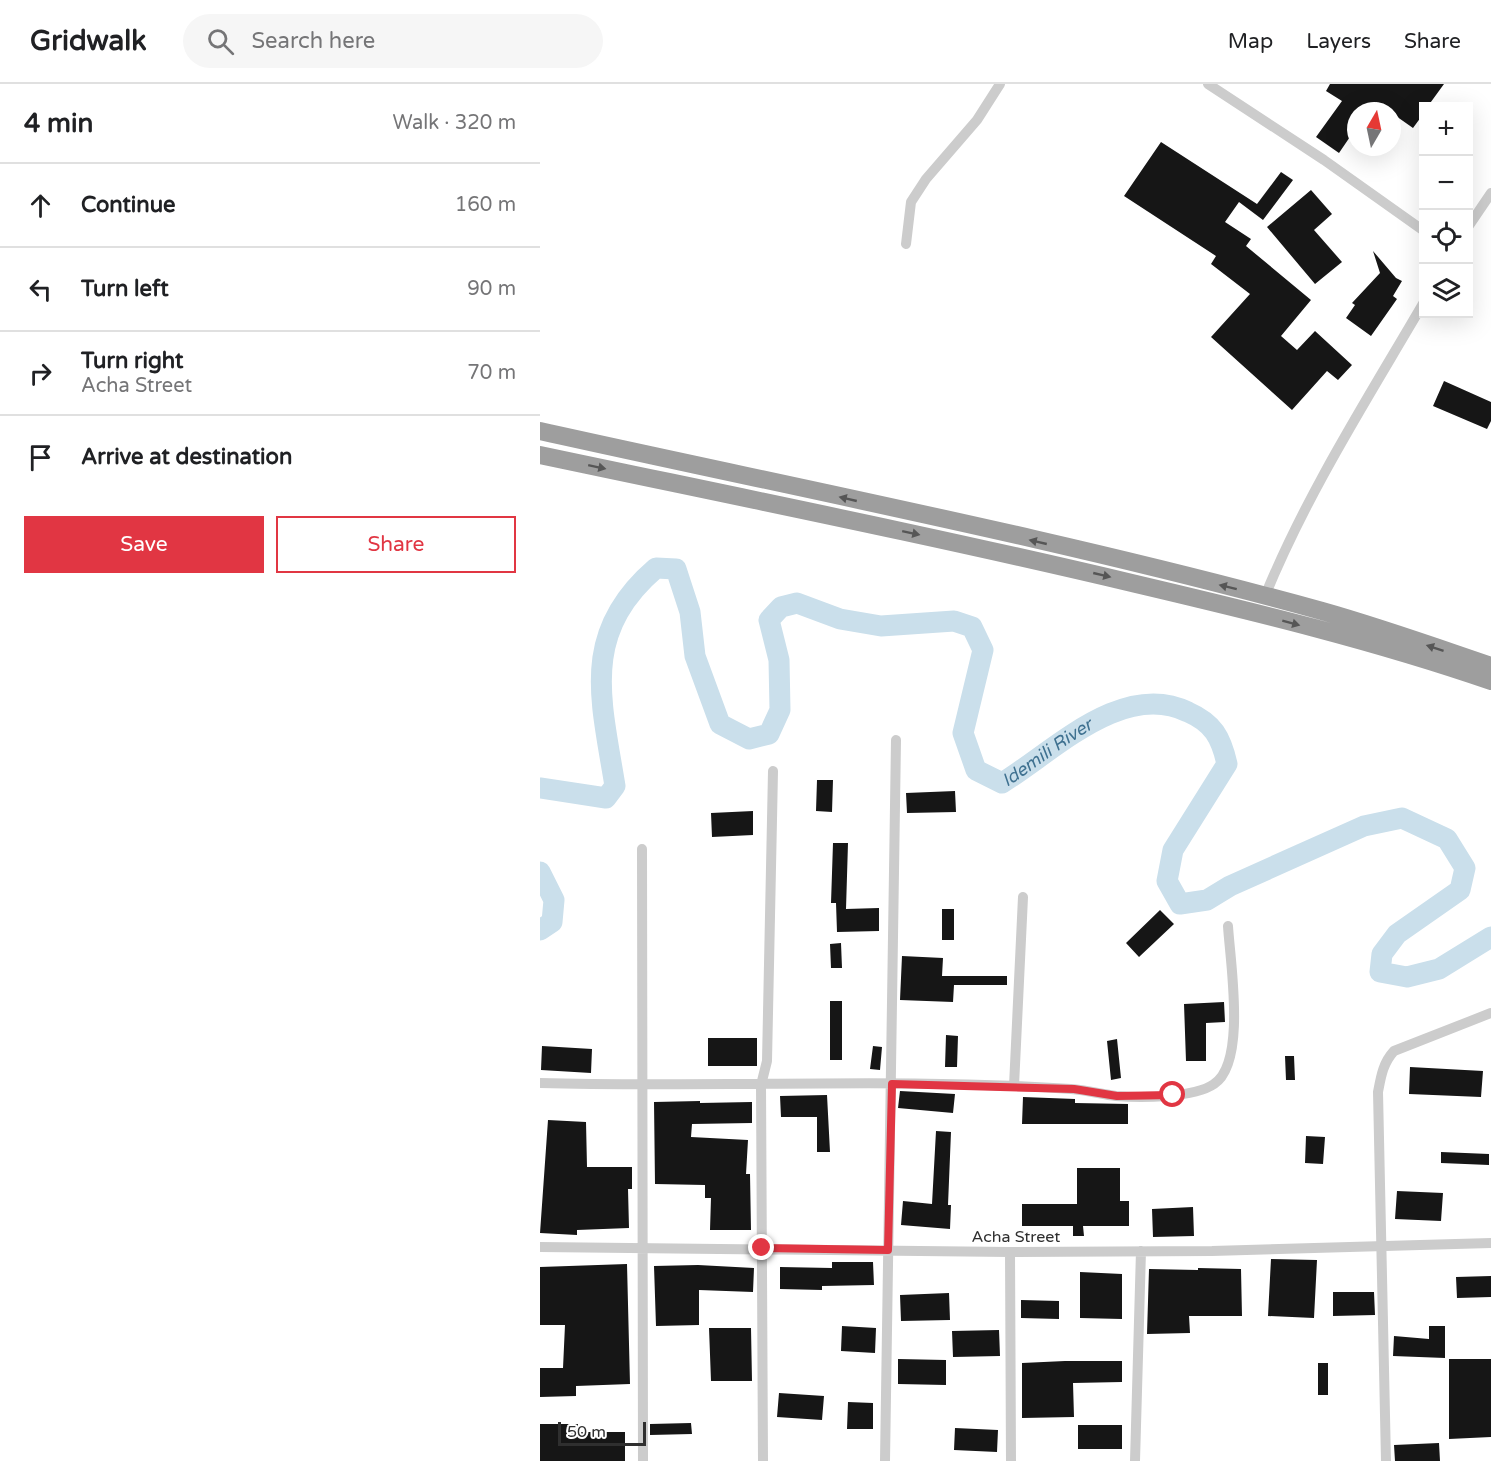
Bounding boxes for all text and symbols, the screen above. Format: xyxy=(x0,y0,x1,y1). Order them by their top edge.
search box xyxy=(183,14,603,68)
text: Gridwalk xyxy=(30,24,147,58)
icon: search xyxy=(204,25,237,58)
text: Search here xyxy=(252,28,375,54)
text: Map xyxy=(1228,29,1273,54)
text: Layers xyxy=(1306,29,1371,54)
text: Share xyxy=(1404,29,1461,54)
north arrow xyxy=(1347,102,1401,156)
map controls xyxy=(1419,102,1473,318)
button: + xyxy=(1419,102,1473,156)
text: 4 min xyxy=(24,108,93,139)
text: Walk · 320 m xyxy=(393,111,516,135)
button: − xyxy=(1419,156,1473,210)
icon: ahead xyxy=(24,189,57,222)
text: Continue xyxy=(81,192,176,218)
text: 160 m xyxy=(455,193,516,217)
button: locate xyxy=(1419,210,1473,264)
button: layers xyxy=(1419,264,1473,318)
icon: left xyxy=(24,273,57,306)
text: Turn left xyxy=(81,276,169,302)
text: 90 m xyxy=(467,277,516,301)
text: Turn right xyxy=(81,348,183,374)
icon: right xyxy=(24,357,57,390)
text: 70 m xyxy=(467,361,516,385)
text: Acha Street xyxy=(81,374,192,398)
icon: arrive xyxy=(24,441,57,474)
text: Arrive at destination xyxy=(81,444,292,470)
one-way arrow xyxy=(588,463,607,472)
one-way arrow xyxy=(839,494,857,504)
button: Save xyxy=(24,516,264,573)
button: Share xyxy=(276,516,516,573)
one-way arrow xyxy=(902,529,921,539)
one-way arrow xyxy=(1029,537,1048,546)
one-way arrow xyxy=(1092,571,1111,581)
one-way arrow xyxy=(1219,582,1237,592)
one-way arrow xyxy=(1282,618,1300,628)
one-way arrow xyxy=(1426,642,1444,652)
water label: Idemili River xyxy=(998,713,1098,791)
route start xyxy=(1159,1081,1185,1107)
street label: Acha Street xyxy=(972,1227,1060,1247)
route end xyxy=(748,1234,774,1260)
scale bar xyxy=(558,1419,646,1446)
text: 50 m xyxy=(567,1422,606,1442)

